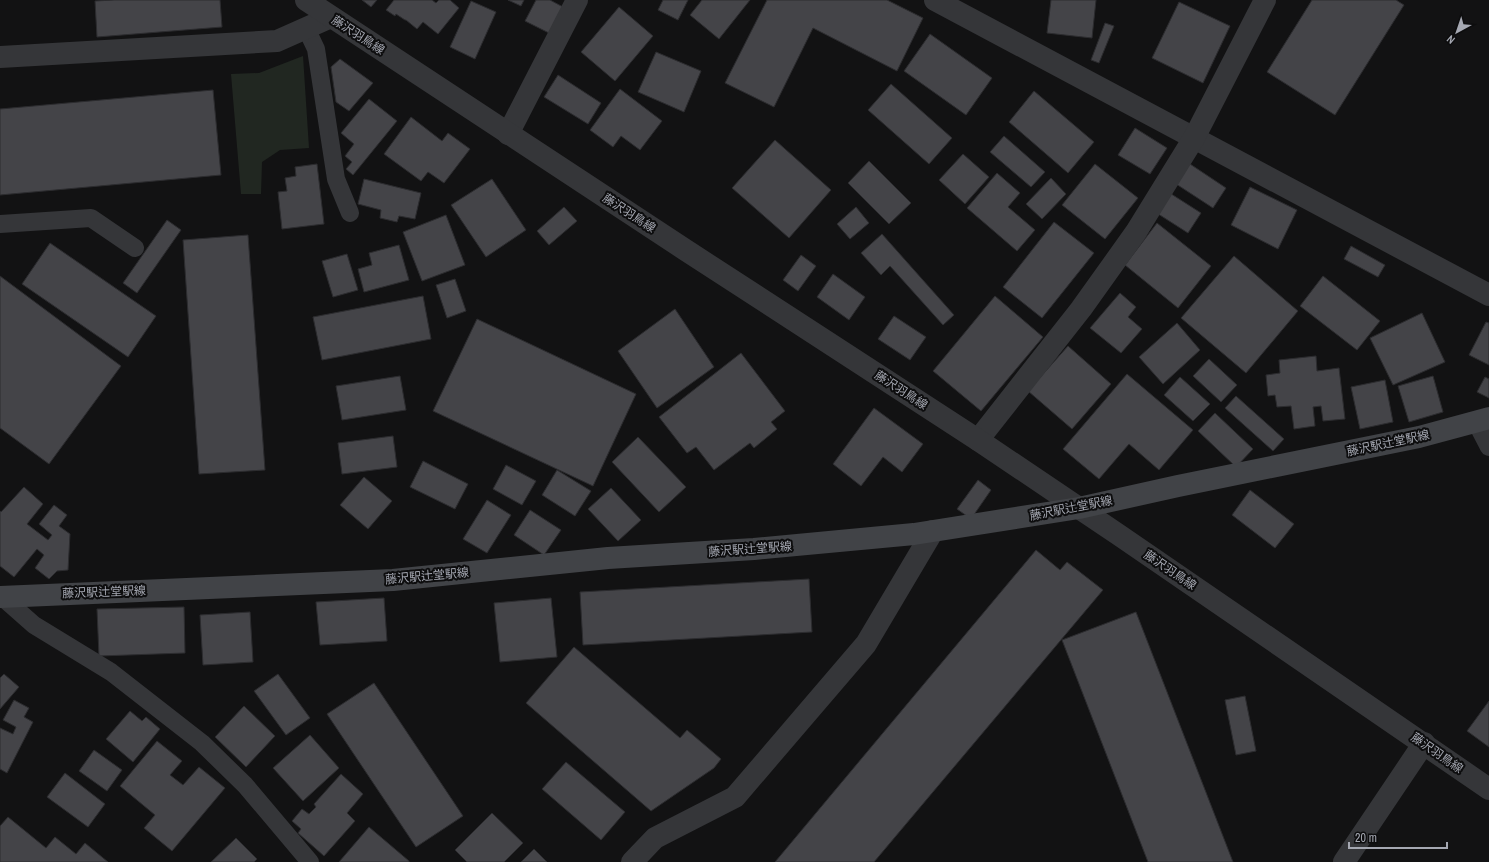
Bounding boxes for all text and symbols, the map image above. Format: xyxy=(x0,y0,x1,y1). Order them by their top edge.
street label: 藤沢羽鳥線 xyxy=(328,12,388,58)
north arrow xyxy=(1437,12,1477,52)
text: N xyxy=(1444,32,1458,47)
street label: 藤沢羽鳥線 xyxy=(599,190,659,236)
street label: 藤沢羽鳥線 xyxy=(871,367,931,413)
street label: 藤沢駅辻堂駅線 xyxy=(1345,426,1431,460)
street label: 藤沢駅辻堂駅線 xyxy=(1028,492,1114,524)
street label: 藤沢駅辻堂駅線 xyxy=(708,538,792,560)
street label: 藤沢羽鳥線 xyxy=(1141,547,1199,593)
street label: 藤沢駅辻堂駅線 xyxy=(384,564,470,588)
street label: 藤沢駅辻堂駅線 xyxy=(62,583,146,601)
street label: 藤沢羽鳥線 xyxy=(1408,729,1466,777)
scale bar xyxy=(1349,824,1447,850)
text: 20 m xyxy=(1355,830,1377,846)

